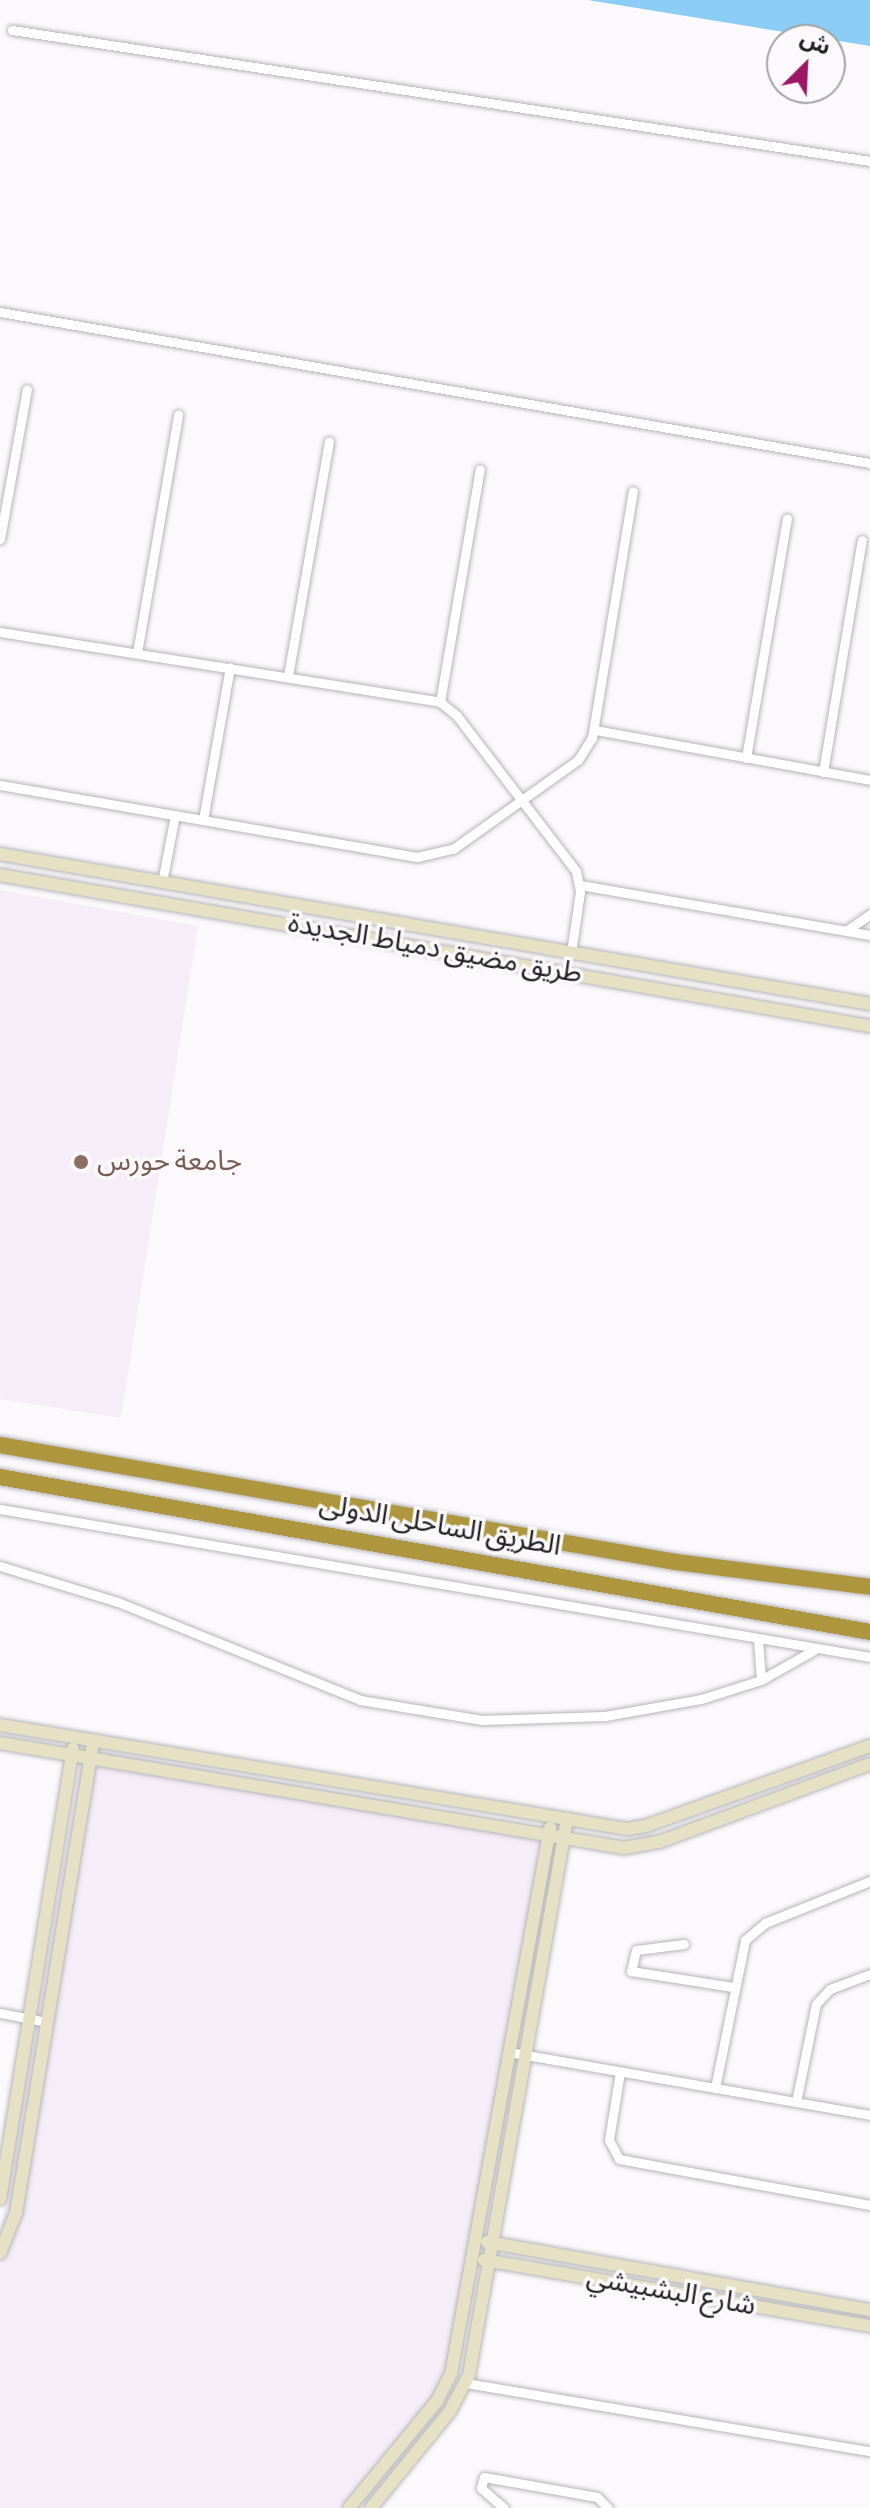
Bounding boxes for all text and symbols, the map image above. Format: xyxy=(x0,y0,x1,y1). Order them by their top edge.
north arrow xyxy=(766,24,846,104)
text: ش xyxy=(796,25,834,62)
street label: طريق مضيق دمياط الجديدة xyxy=(285,907,585,991)
place label: جامعة حورس xyxy=(97,1145,242,1179)
marker: جامعة حورس xyxy=(72,1153,90,1171)
street label: الطريق الساحلى الدولى xyxy=(317,1488,563,1564)
street label: شارع البشبيشي xyxy=(584,2261,758,2323)

